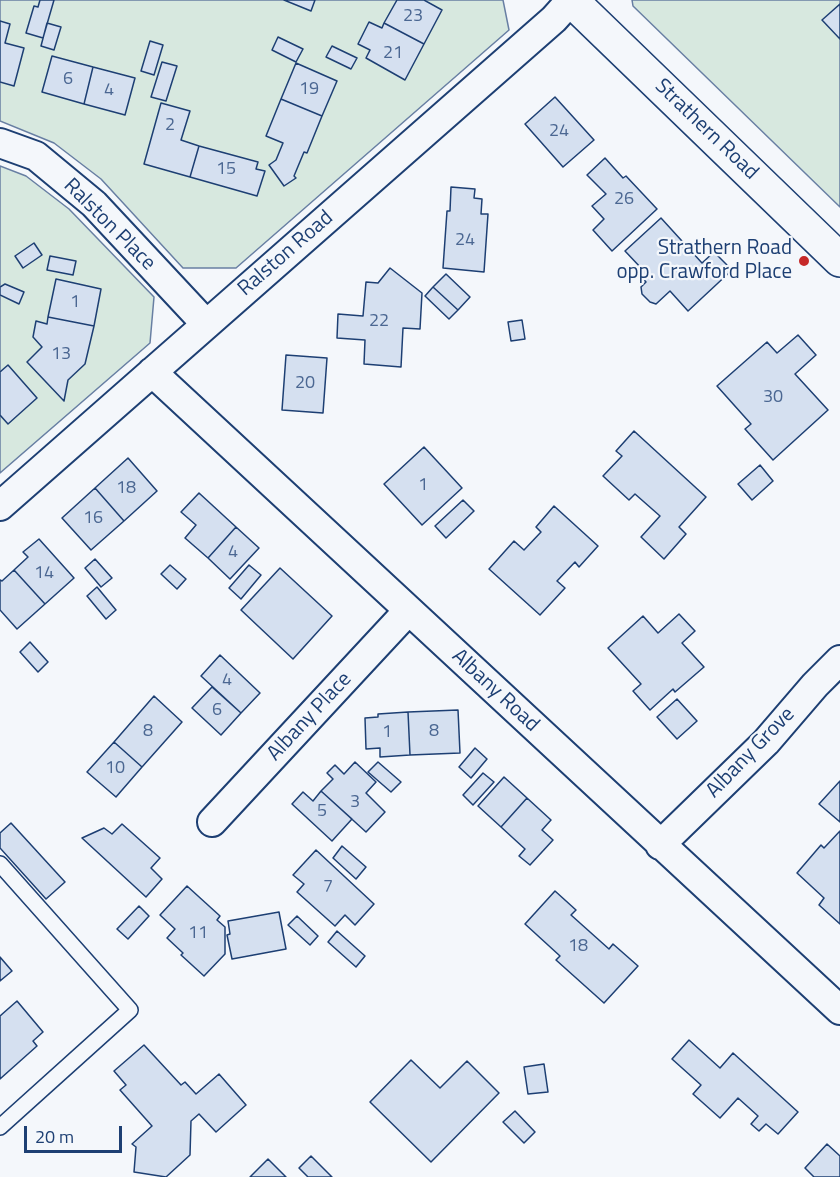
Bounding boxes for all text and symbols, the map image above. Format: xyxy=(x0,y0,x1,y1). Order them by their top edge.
house number: 23 xyxy=(403,6,423,28)
house number: 21 xyxy=(383,43,403,65)
house number: 6 xyxy=(63,69,73,91)
street label: Strathern Road xyxy=(649,74,763,186)
house number: 19 xyxy=(299,79,319,101)
house number: 4 xyxy=(104,80,114,102)
house number: 2 xyxy=(165,115,175,137)
house number: 24 xyxy=(549,121,569,143)
house number: 15 xyxy=(216,159,236,181)
street label: Ralston Place xyxy=(58,174,160,276)
house number: 26 xyxy=(614,189,634,211)
street label: Ralston Road xyxy=(233,206,339,302)
house number: 24 xyxy=(455,230,475,252)
place label: Strathern Road opp. Crawford Place xyxy=(616,236,792,286)
marker: Strathern Road opp. Crawford Place xyxy=(797,254,811,268)
house number: 1 xyxy=(70,292,80,314)
house number: 22 xyxy=(369,311,389,333)
house number: 13 xyxy=(51,344,71,366)
house number: 20 xyxy=(295,373,315,395)
house number: 30 xyxy=(763,387,783,409)
house number: 1 xyxy=(418,475,428,497)
house number: 18 xyxy=(116,478,136,500)
house number: 16 xyxy=(83,508,103,530)
house number: 4 xyxy=(228,542,238,564)
house number: 14 xyxy=(34,563,54,585)
street label: Albany Road xyxy=(446,644,544,738)
street label: Albany Place xyxy=(262,667,358,767)
house number: 4 xyxy=(222,670,232,692)
house number: 6 xyxy=(212,700,222,722)
street label: Albany Grove xyxy=(702,702,800,804)
house number: 8 xyxy=(143,721,153,743)
house number: 8 xyxy=(429,721,439,743)
house number: 1 xyxy=(382,722,392,744)
house number: 10 xyxy=(105,758,125,780)
house number: 3 xyxy=(350,792,360,814)
house number: 5 xyxy=(317,801,327,823)
house number: 7 xyxy=(323,877,333,899)
house number: 11 xyxy=(188,923,208,945)
house number: 18 xyxy=(568,936,588,958)
scale bar xyxy=(27,1114,124,1152)
text: 20 m xyxy=(35,1123,74,1150)

